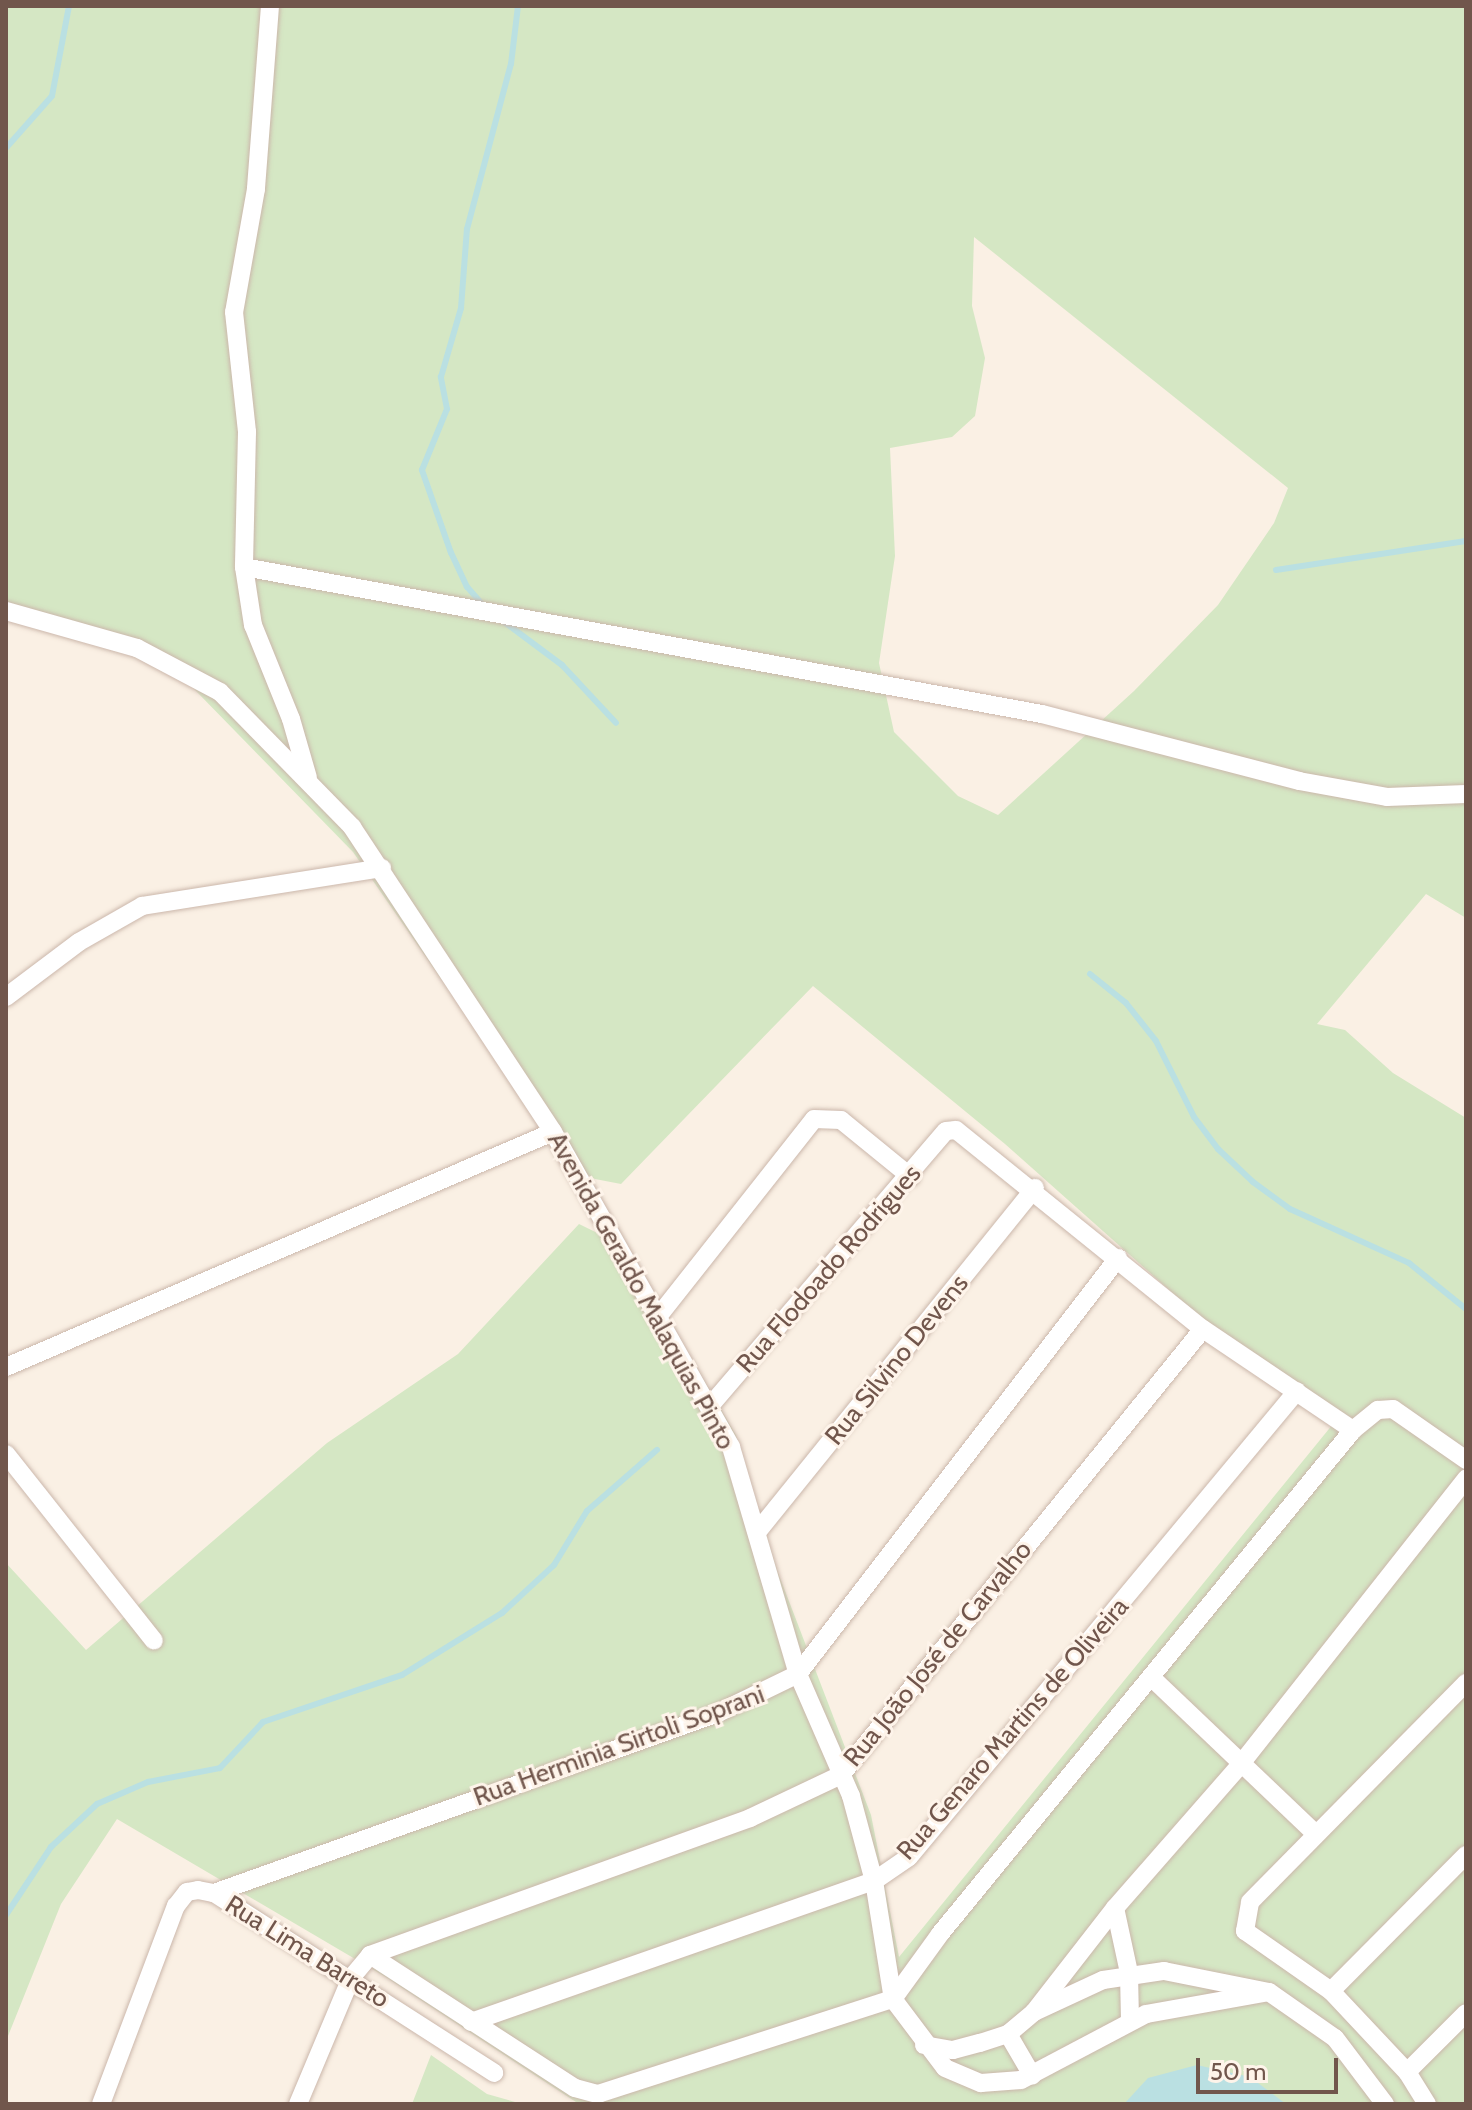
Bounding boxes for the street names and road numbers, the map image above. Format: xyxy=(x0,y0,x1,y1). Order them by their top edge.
street label: Avenida Geraldo Malaquias Pinto xyxy=(541,1127,741,1455)
street label: Rua Flodoado Rodrigues xyxy=(730,1159,928,1379)
street label: Rua Silvino Devens xyxy=(819,1269,975,1451)
street label: Rua João José de Carvalho xyxy=(837,1535,1039,1773)
street label: Rua Genaro Martins de Oliveira xyxy=(891,1592,1135,1866)
street label: Rua Herminia Sirtoli Soprani xyxy=(469,1679,769,1813)
street label: Rua Lima Barreto xyxy=(219,1889,395,2015)

